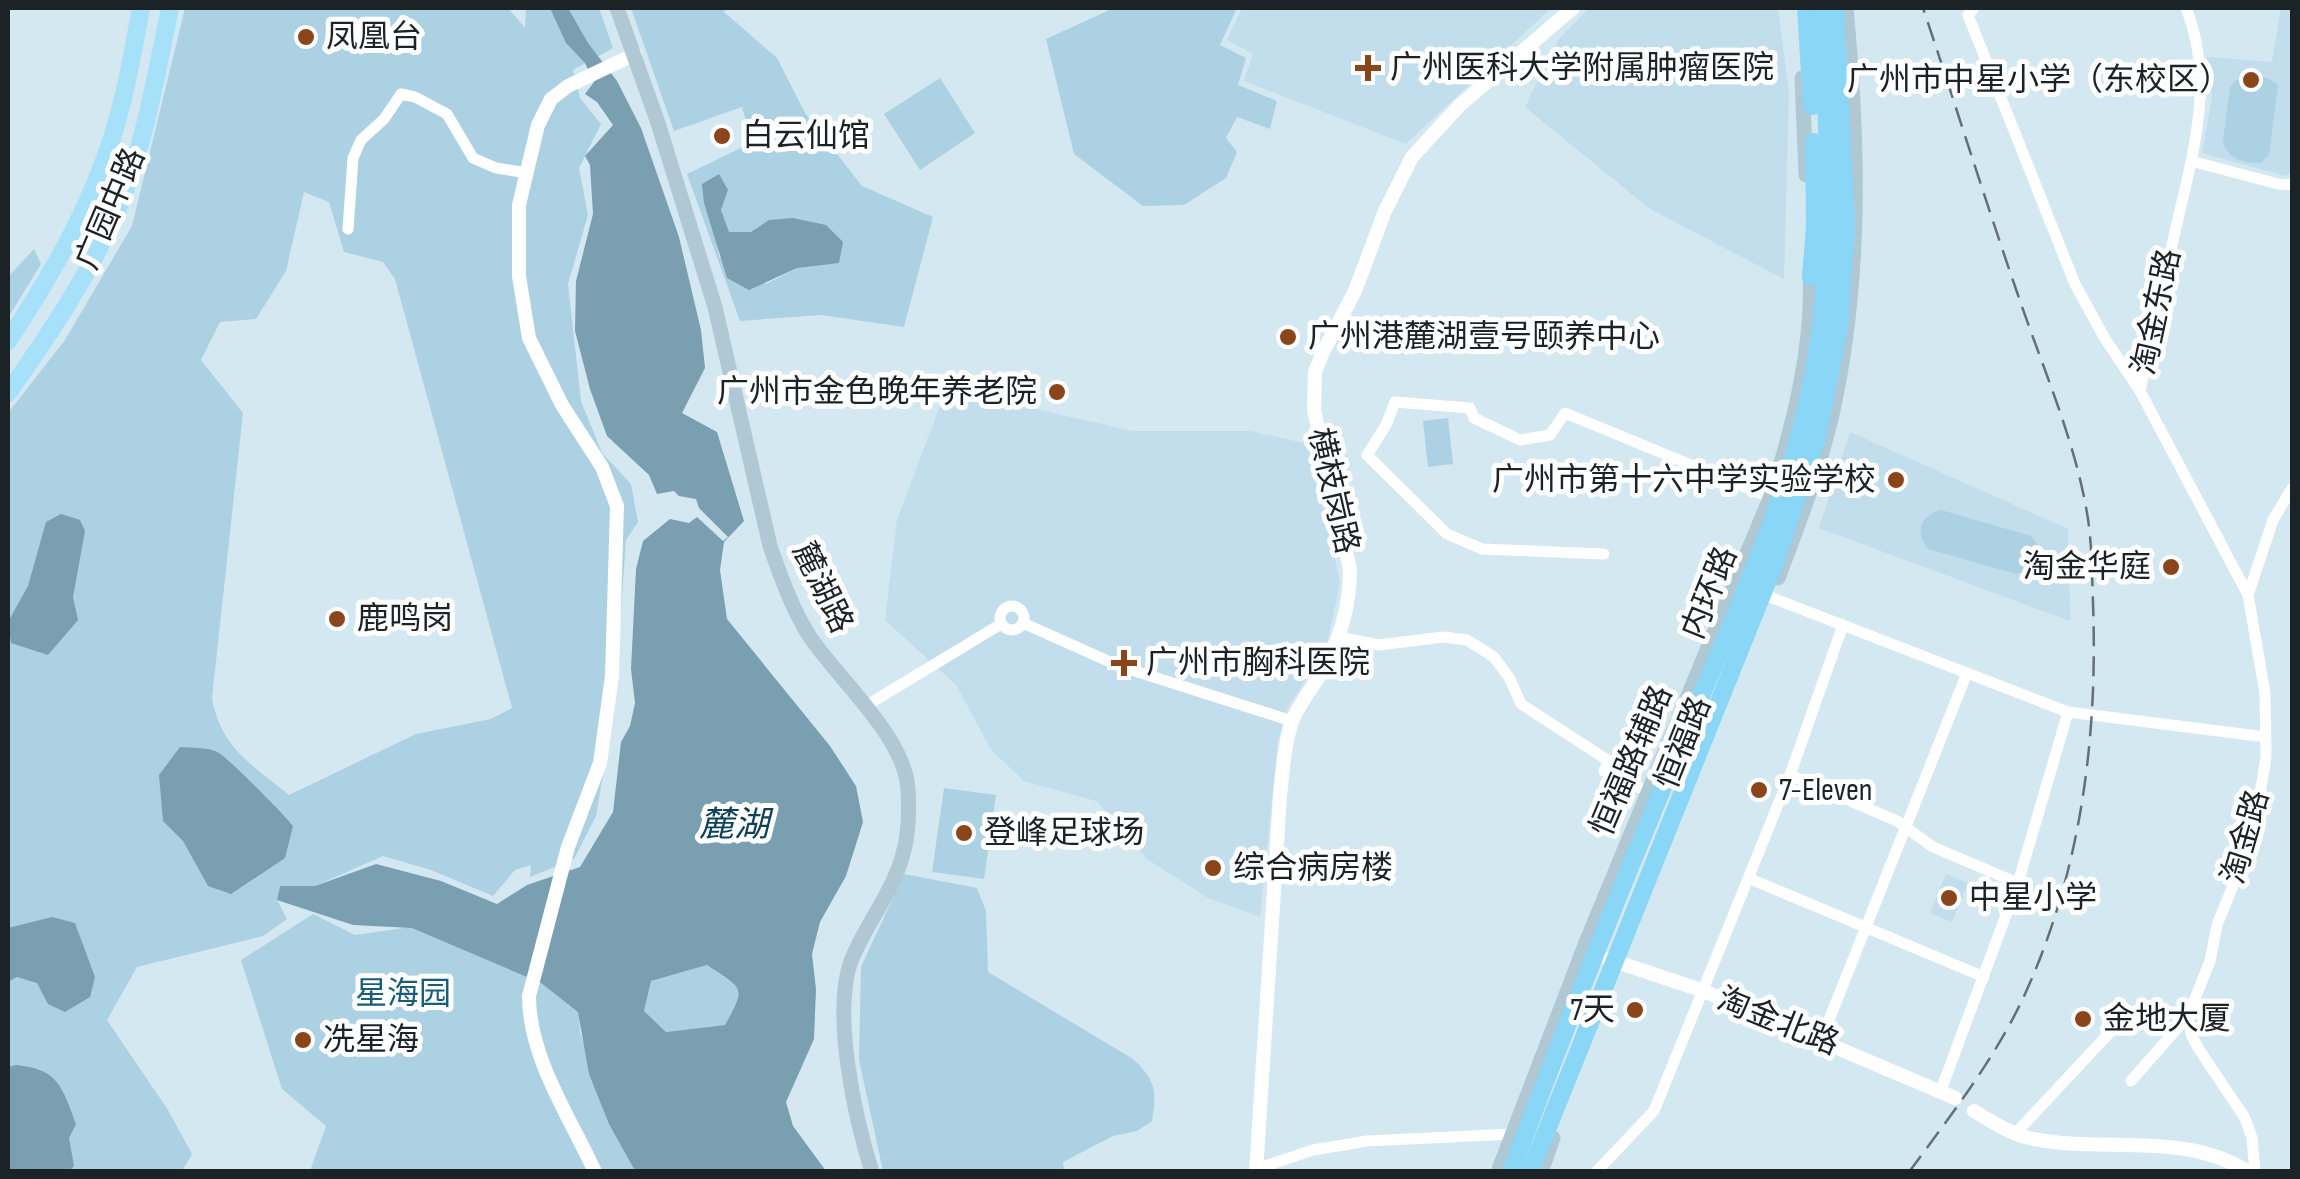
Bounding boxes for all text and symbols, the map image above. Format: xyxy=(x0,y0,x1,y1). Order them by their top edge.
place label: 凤凰台 xyxy=(326,18,422,57)
marker: 凤凰台 xyxy=(295,26,317,48)
place label: 广州医科大学附属肿瘤医院 xyxy=(1390,49,1774,88)
marker: 广州医科大学附属肿瘤医院 xyxy=(1355,55,1381,81)
place label: 广州市中星小学（东校区） xyxy=(1847,61,2231,100)
marker: 广州市中星小学（东校区） xyxy=(2240,69,2262,91)
place label: 白云仙馆 xyxy=(742,117,870,156)
marker: 白云仙馆 xyxy=(711,125,733,147)
street label: 广园中路 xyxy=(68,142,154,276)
street label: 淘金东路 xyxy=(2125,245,2189,379)
place label: 广州港麓湖壹号颐养中心 xyxy=(1308,318,1660,357)
marker: 广州港麓湖壹号颐养中心 xyxy=(1277,326,1299,348)
place label: 广州市金色晚年养老院 xyxy=(717,373,1037,412)
marker: 广州市金色晚年养老院 xyxy=(1046,381,1068,403)
street label: 横枝岗路 xyxy=(1300,424,1366,558)
place label: 广州市第十六中学实验学校 xyxy=(1492,461,1876,500)
marker: 广州市第十六中学实验学校 xyxy=(1885,469,1907,491)
street label: 麓湖路 xyxy=(783,536,861,640)
street label: 内环路 xyxy=(1674,541,1746,645)
place label: 淘金华庭 xyxy=(2023,548,2151,587)
marker: 淘金华庭 xyxy=(2160,556,2182,578)
place label: 鹿鸣岗 xyxy=(357,600,453,639)
marker: 鹿鸣岗 xyxy=(326,608,348,630)
place label: 广州市胸科医院 xyxy=(1146,644,1370,683)
marker: 广州市胸科医院 xyxy=(1111,650,1137,676)
street label: 恒福路辅路 xyxy=(1583,680,1681,842)
street label: 恒福路 xyxy=(1648,691,1720,795)
place label: 7-Eleven xyxy=(1779,771,1872,810)
marker: 7-Eleven xyxy=(1748,779,1770,801)
street label: 淘金路 xyxy=(2214,785,2278,889)
water label: 麓湖 xyxy=(699,804,774,847)
place label: 登峰足球场 xyxy=(984,814,1144,853)
marker: 登峰足球场 xyxy=(953,822,975,844)
place label: 综合病房楼 xyxy=(1233,849,1393,888)
marker: 综合病房楼 xyxy=(1202,857,1224,879)
place label: 中星小学 xyxy=(1969,879,2097,918)
marker: 中星小学 xyxy=(1938,887,1960,909)
park label: 星海园 xyxy=(355,975,451,1014)
street label: 淘金北路 xyxy=(1711,980,1845,1064)
place label: 7天 xyxy=(1570,991,1615,1030)
marker: 7天 xyxy=(1624,999,1646,1021)
place label: 金地大厦 xyxy=(2103,1000,2231,1039)
marker: 金地大厦 xyxy=(2072,1008,2094,1030)
place label: 冼星海 xyxy=(323,1021,419,1060)
marker: 冼星海 xyxy=(292,1029,314,1051)

